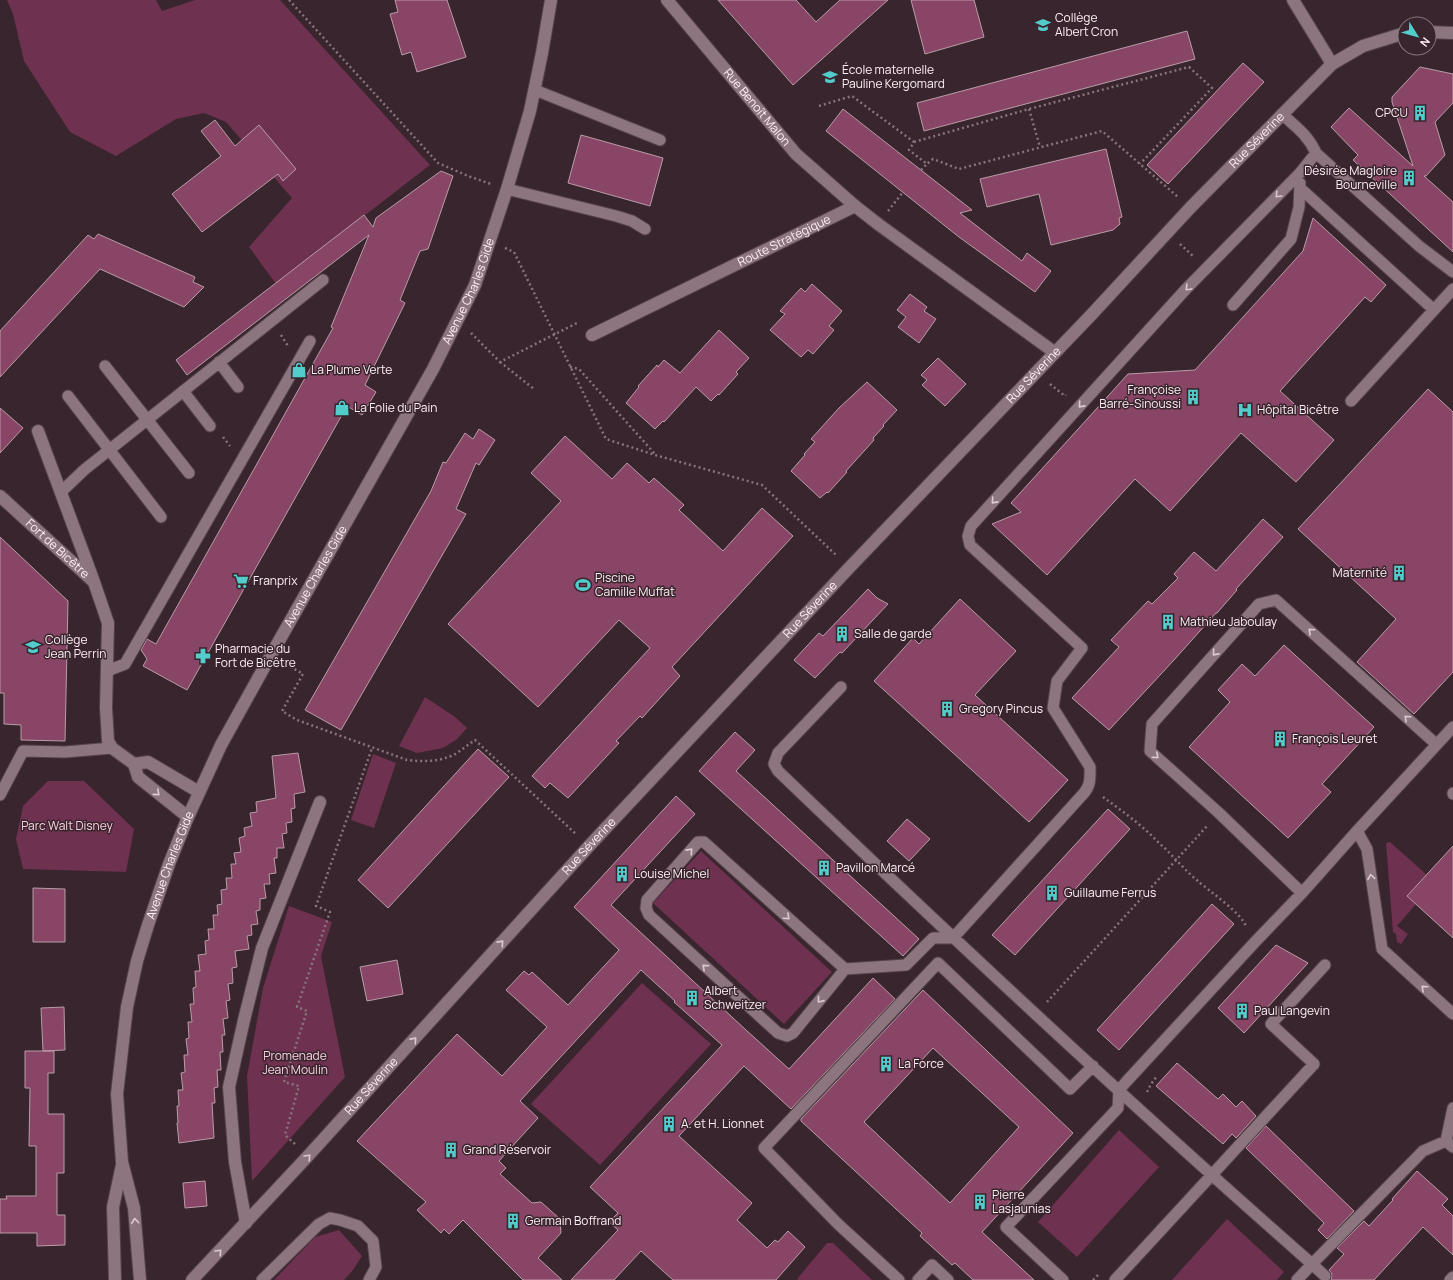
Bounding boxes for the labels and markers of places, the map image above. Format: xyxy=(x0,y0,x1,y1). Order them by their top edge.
place label: Collège Albert Cron xyxy=(1055,9,1118,40)
school or university icon: Collège Albert Cron xyxy=(1034,16,1052,34)
place label: École maternelle Pauline Kergomard xyxy=(842,61,945,92)
school or university icon: École maternelle Pauline Kergomard xyxy=(821,68,839,86)
place label: CPCU xyxy=(1375,104,1408,121)
building icon: CPCU xyxy=(1411,104,1429,122)
place label: Désirée Magloire Bourneville xyxy=(1304,162,1397,193)
building icon: Désirée Magloire Bourneville xyxy=(1400,169,1418,187)
shop icon: La Plume Verte xyxy=(290,361,308,379)
place label: La Plume Verte xyxy=(311,361,392,378)
place label: Françoise Barré-Sinoussi xyxy=(1099,381,1181,412)
building icon: Françoise Barré-Sinoussi xyxy=(1184,388,1202,406)
shop icon: La Folie du Pain xyxy=(333,399,351,417)
place label: La Folie du Pain xyxy=(354,399,437,416)
hospital icon: Hôpital Bicêtre xyxy=(1236,401,1254,419)
place label: Hôpital Bicêtre xyxy=(1257,401,1339,418)
place label: Maternité xyxy=(1333,564,1387,581)
building icon: Maternité xyxy=(1390,564,1408,582)
place label: Piscine Camille Muffat xyxy=(595,569,675,600)
supermarket icon: Franprix xyxy=(232,572,250,590)
place label: Franprix xyxy=(253,572,298,589)
sports icon: Piscine Camille Muffat xyxy=(574,576,592,594)
building icon: Mathieu Jaboulay xyxy=(1159,613,1177,631)
place label: Mathieu Jaboulay xyxy=(1180,613,1278,630)
building icon: Salle de garde xyxy=(833,625,851,643)
place label: Salle de garde xyxy=(854,625,932,642)
place label: Collège Jean Perrin xyxy=(45,631,106,662)
school or university icon: Collège Jean Perrin xyxy=(24,638,42,656)
place label: Pharmacie du Fort de Bicêtre xyxy=(215,640,296,671)
pharmacy icon: Pharmacie du Fort de Bicêtre xyxy=(194,647,212,665)
building icon: Gregory Pincus xyxy=(938,700,956,718)
place label: Gregory Pincus xyxy=(959,700,1043,717)
building icon: François Leuret xyxy=(1271,730,1289,748)
place label: François Leuret xyxy=(1292,730,1377,747)
building icon: Pavillon Marcé xyxy=(815,859,833,877)
place label: Pavillon Marcé xyxy=(836,859,915,876)
building icon: Louise Michel xyxy=(613,865,631,883)
place label: Louise Michel xyxy=(634,865,709,882)
building icon: Guillaume Ferrus xyxy=(1043,884,1061,902)
place label: Guillaume Ferrus xyxy=(1064,884,1156,901)
place label: Albert Schweitzer xyxy=(704,982,767,1013)
building icon: Albert Schweitzer xyxy=(683,989,701,1007)
building icon: Paul Langevin xyxy=(1233,1002,1251,1020)
place label: Paul Langevin xyxy=(1254,1002,1330,1019)
building icon: La Force xyxy=(877,1055,895,1073)
place label: La Force xyxy=(898,1055,944,1072)
building icon: A. et H. Lionnet xyxy=(660,1115,678,1133)
place label: A. et H. Lionnet xyxy=(681,1115,764,1132)
building icon: Grand Réservoir xyxy=(442,1141,460,1159)
place label: Grand Réservoir xyxy=(463,1141,552,1158)
place label: Pierre Lasjaunias xyxy=(992,1186,1051,1217)
building icon: Pierre Lasjaunias xyxy=(971,1193,989,1211)
building icon: Germain Boffrand xyxy=(504,1212,522,1230)
place label: Germain Boffrand xyxy=(525,1212,621,1229)

